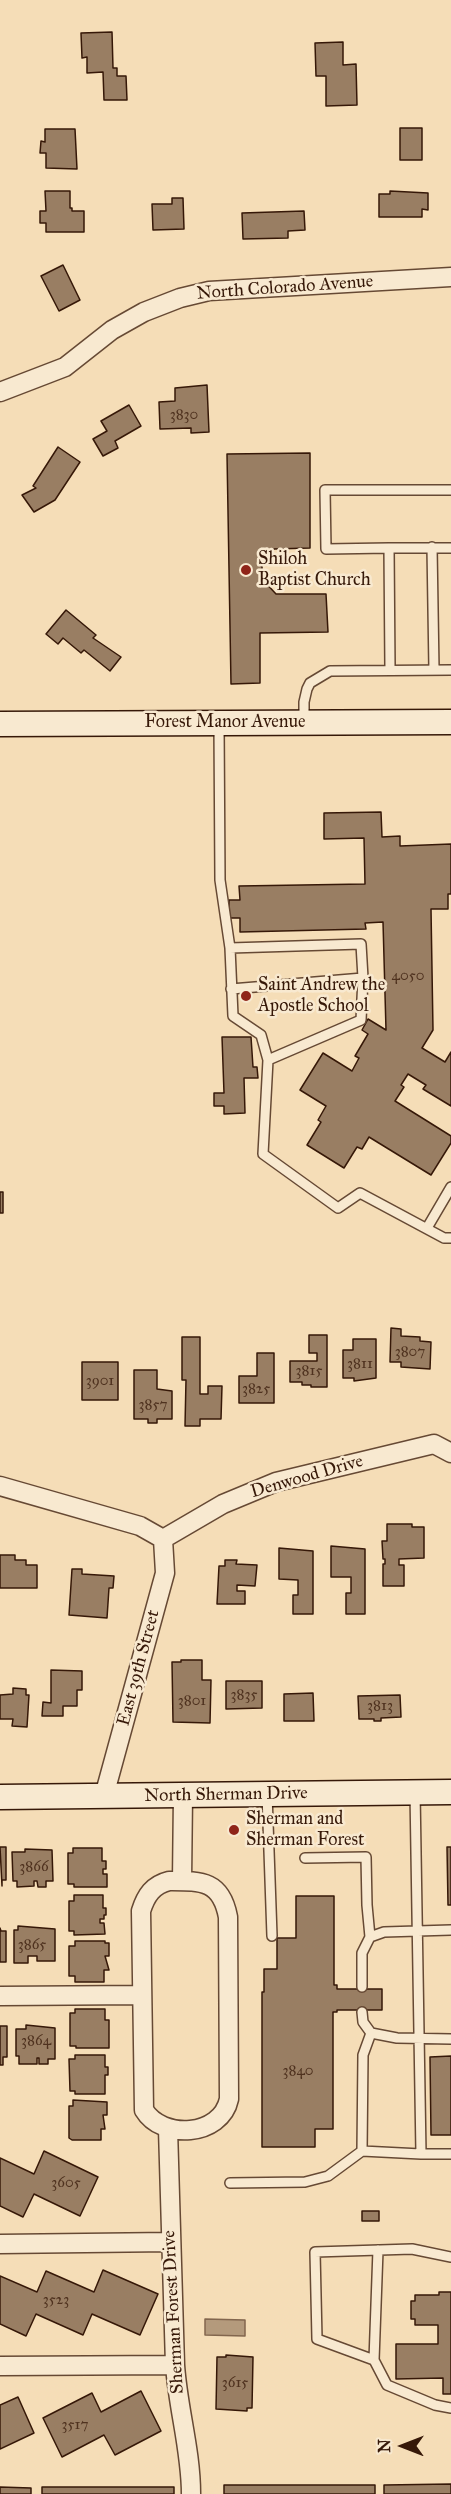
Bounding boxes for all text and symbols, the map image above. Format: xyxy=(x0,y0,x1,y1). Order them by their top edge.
street label: North Colorado Avenue xyxy=(196,271,374,305)
house number: 3830 xyxy=(170,406,198,424)
place label: Shiloh Baptist Church xyxy=(258,549,371,592)
marker: Shiloh Baptist Church xyxy=(239,563,253,577)
street label: Forest Manor Avenue xyxy=(144,712,306,734)
house number: 4050 xyxy=(392,967,424,985)
place label: Saint Andrew the Apostle School xyxy=(258,975,385,1018)
marker: Saint Andrew the Apostle School xyxy=(239,989,253,1003)
house number: 3807 xyxy=(395,1343,425,1361)
house number: 3811 xyxy=(347,1355,373,1373)
house number: 3815 xyxy=(296,1362,322,1380)
house number: 3901 xyxy=(86,1372,114,1390)
house number: 3825 xyxy=(242,1380,270,1398)
house number: 3857 xyxy=(139,1396,167,1414)
street label: Denwood Drive xyxy=(248,1451,366,1503)
street label: East 39th Street xyxy=(113,1608,165,1728)
house number: 3835 xyxy=(231,1686,257,1704)
house number: 3801 xyxy=(178,1692,206,1710)
house number: 3813 xyxy=(367,1697,393,1715)
street label: North Sherman Drive xyxy=(144,1783,308,1807)
place label: Sherman and Sherman Forest xyxy=(246,1809,364,1852)
marker: Sherman and Sherman Forest xyxy=(227,1823,241,1837)
house number: 3866 xyxy=(19,1858,49,1876)
house number: 3865 xyxy=(18,1936,46,1954)
house number: 3864 xyxy=(21,2032,51,2050)
house number: 3840 xyxy=(282,2062,314,2080)
house number: 3605 xyxy=(51,2174,81,2192)
street label: Sherman Forest Drive xyxy=(159,2230,189,2394)
house number: 3523 xyxy=(43,2291,69,2309)
house number: 3615 xyxy=(222,2374,248,2392)
house number: 3517 xyxy=(62,2416,88,2434)
north arrow xyxy=(373,2416,433,2476)
text: N xyxy=(375,2439,394,2453)

